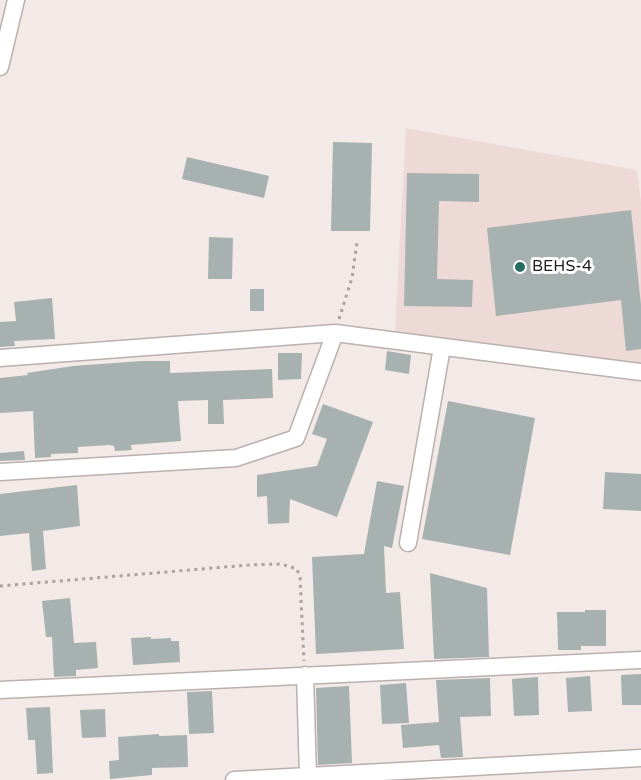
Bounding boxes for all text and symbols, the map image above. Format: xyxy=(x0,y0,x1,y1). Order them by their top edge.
place label: BEHS-4 xyxy=(532,257,592,277)
marker: BEHS-4 xyxy=(513,260,527,274)

